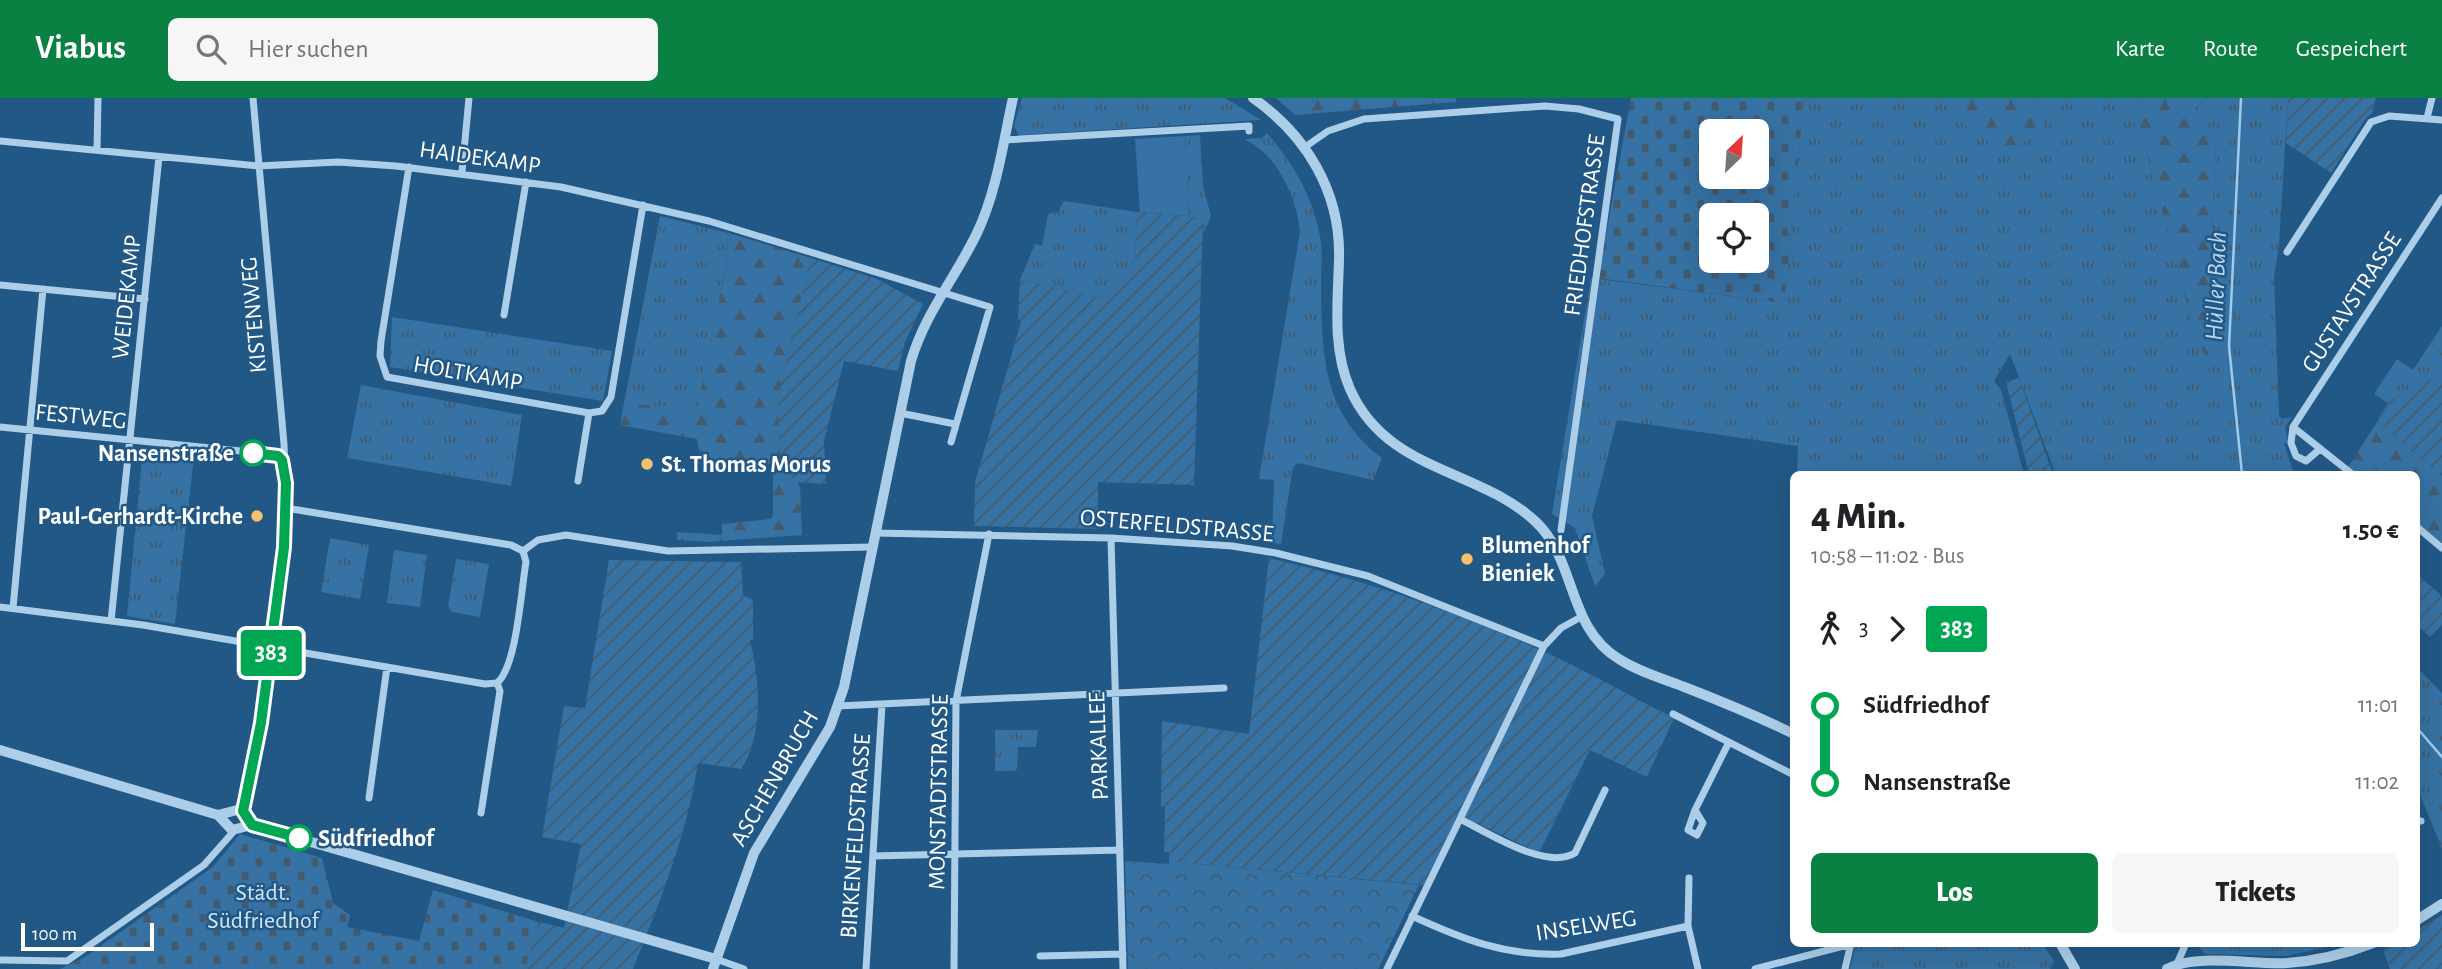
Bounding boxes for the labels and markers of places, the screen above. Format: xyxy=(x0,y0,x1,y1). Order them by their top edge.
marker: Nansenstraße xyxy=(240,440,266,466)
place label: Nansenstraße xyxy=(98,442,234,466)
place label: St. Thomas Morus xyxy=(661,453,831,477)
marker: St. Thomas Morus xyxy=(639,456,655,472)
place label: Paul-Gerhardt-Kirche xyxy=(38,505,243,529)
marker: Paul-Gerhardt-Kirche xyxy=(249,508,265,524)
place label: Blumenhof Bieniek xyxy=(1481,534,1591,586)
marker: Blumenhof Bieniek xyxy=(1459,551,1475,567)
marker: Südfriedhof xyxy=(286,825,312,851)
place label: Südfriedhof xyxy=(318,827,436,851)

